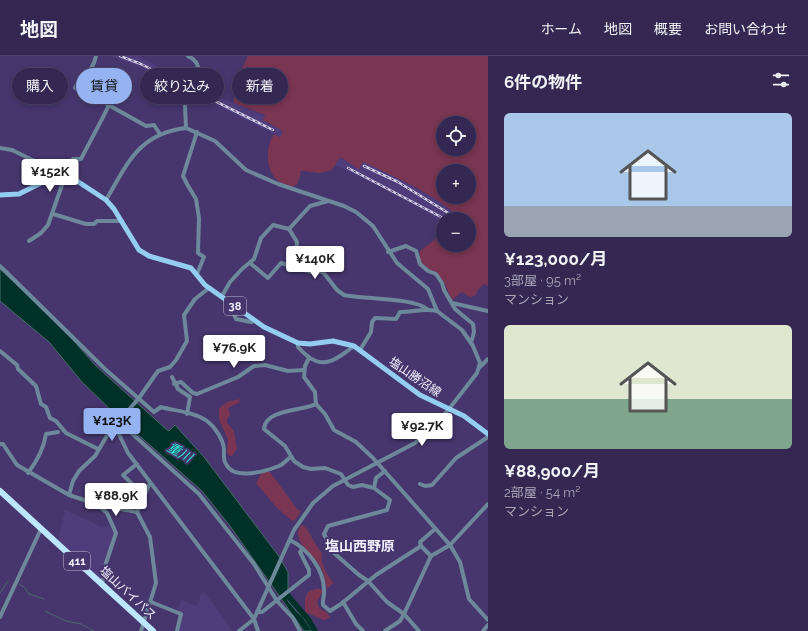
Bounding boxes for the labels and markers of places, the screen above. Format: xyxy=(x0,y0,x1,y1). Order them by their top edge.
pin: ¥152K xyxy=(22,159,78,193)
pin: ¥140K xyxy=(287,246,343,280)
pin: ¥76.9K xyxy=(201,335,267,369)
pin: ¥123K xyxy=(84,408,140,442)
pin: ¥92.7K xyxy=(389,413,455,447)
pin: ¥88.9K xyxy=(83,483,149,517)

